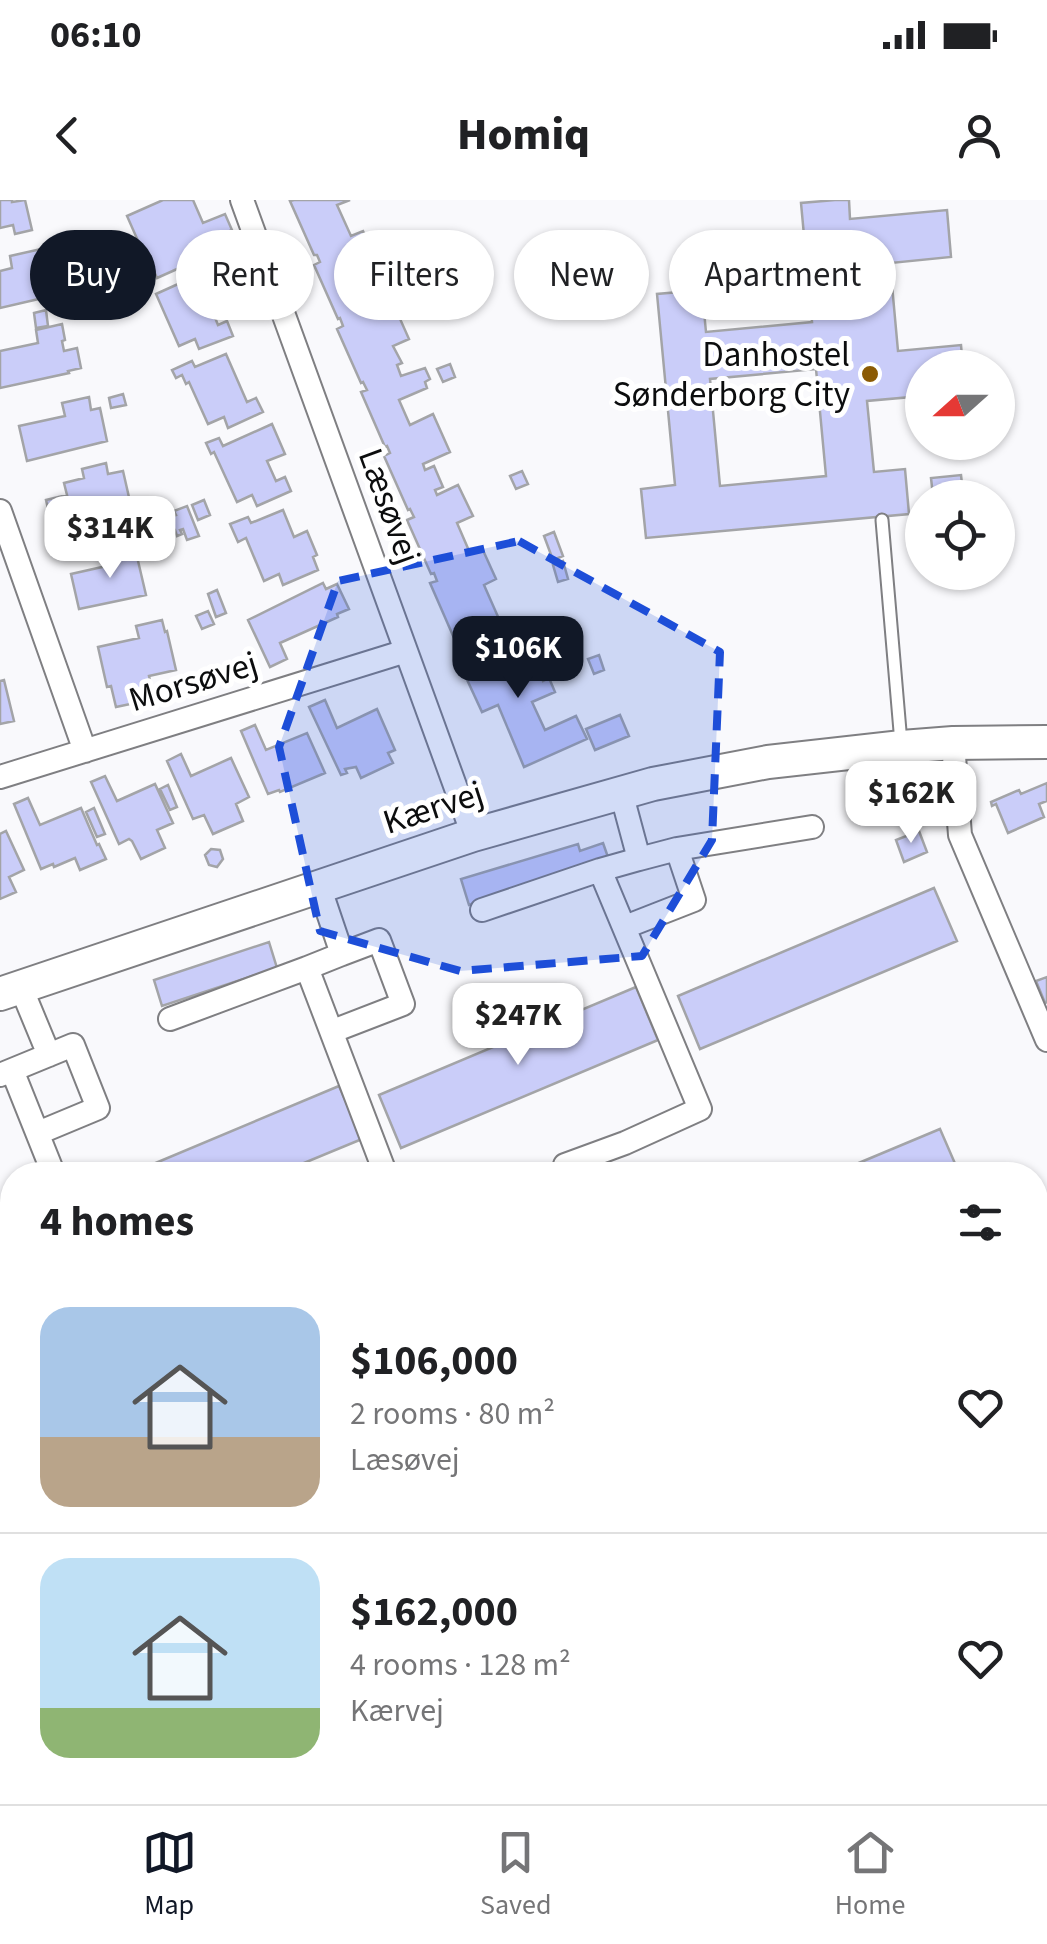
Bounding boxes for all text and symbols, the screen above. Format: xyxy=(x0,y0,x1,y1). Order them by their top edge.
text: 06:10 xyxy=(50,8,142,62)
text: Homiq xyxy=(457,103,590,167)
icon: back xyxy=(40,108,95,163)
icon: person xyxy=(952,108,1007,163)
chip: Buy xyxy=(30,230,156,320)
chip: Rent xyxy=(176,230,314,320)
chip: Filters xyxy=(334,230,494,320)
chip: New xyxy=(514,230,649,320)
chip: Apartment xyxy=(669,230,896,320)
place label: Danhostel Sønderborg City xyxy=(613,330,850,420)
north arrow xyxy=(905,350,1015,460)
map controls xyxy=(905,350,1015,590)
marker: Danhostel Sønderborg City xyxy=(859,363,881,385)
street label: Læsøvej xyxy=(345,441,433,571)
button: locate xyxy=(905,480,1015,590)
pin: $314K xyxy=(40,496,180,581)
text: $314K xyxy=(66,505,154,551)
pin: $106K xyxy=(448,616,588,701)
text: $106K xyxy=(474,625,562,671)
street label: Morsøvej xyxy=(123,639,264,725)
pin: $162K xyxy=(841,761,981,846)
street label: Kærvej xyxy=(377,768,490,848)
text: $162K xyxy=(867,770,955,816)
pin: $247K xyxy=(448,983,588,1068)
text: $247K xyxy=(474,992,562,1038)
text: 4 homes xyxy=(40,1192,194,1252)
icon: filters xyxy=(953,1195,1008,1250)
text: $106,000 xyxy=(350,1331,518,1391)
icon: home xyxy=(120,1347,240,1467)
icon: heart xyxy=(953,1380,1008,1435)
text: 2 rooms · 80 m² xyxy=(350,1391,555,1437)
text: Læsøvej xyxy=(350,1437,460,1483)
text: $162,000 xyxy=(350,1582,518,1642)
icon: home xyxy=(120,1598,240,1718)
icon: heart xyxy=(953,1631,1008,1686)
text: 4 rooms · 128 m² xyxy=(350,1642,571,1688)
text: Kærvej xyxy=(350,1688,444,1734)
tab: Map xyxy=(142,1825,197,1925)
tab: Saved xyxy=(480,1825,551,1925)
tab: Home xyxy=(835,1825,905,1925)

